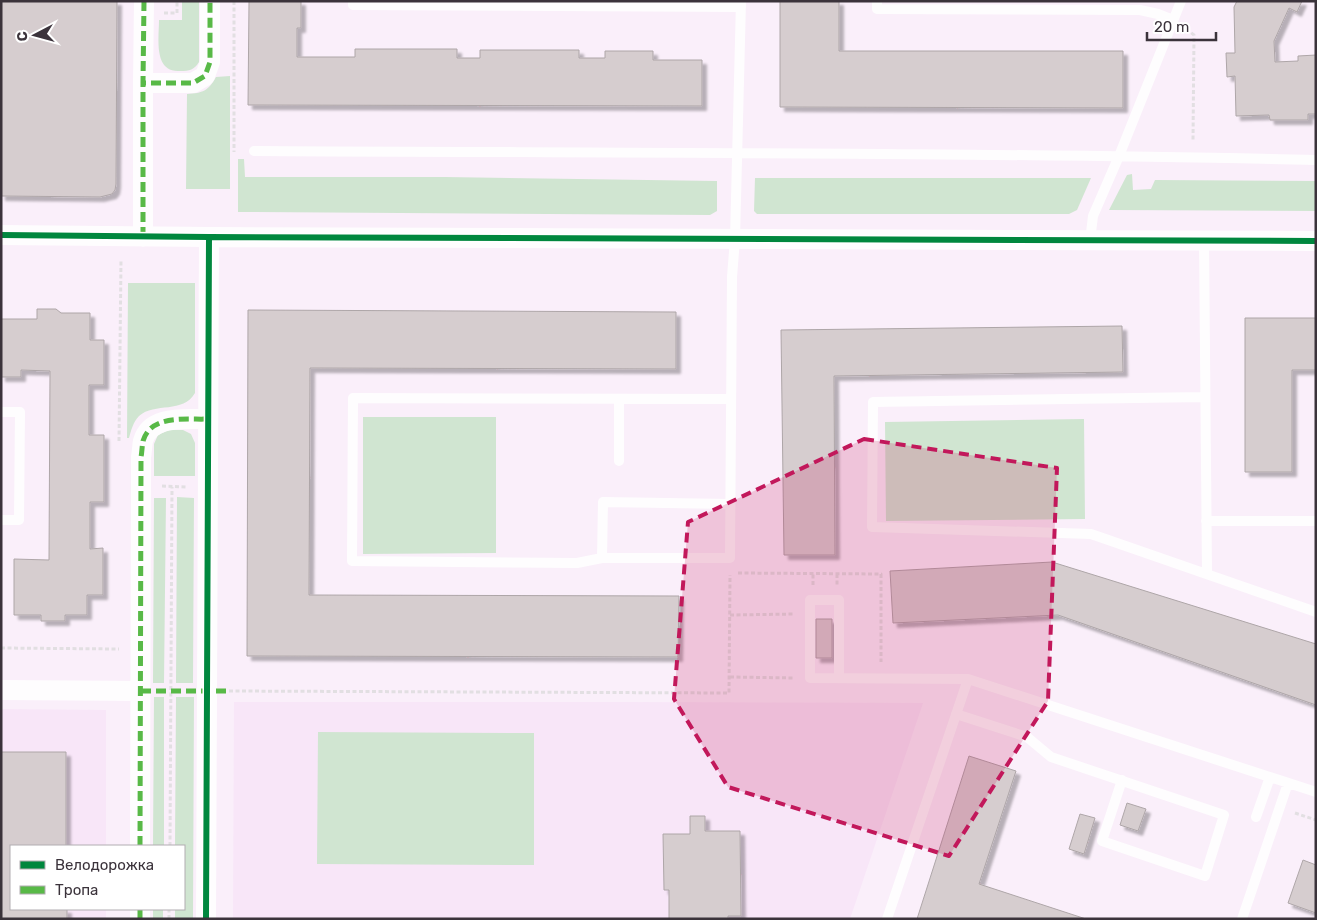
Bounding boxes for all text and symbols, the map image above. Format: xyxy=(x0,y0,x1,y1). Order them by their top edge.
north arrow xyxy=(10,10,60,60)
scale bar xyxy=(1147,10,1216,42)
text: 20 m xyxy=(1154,18,1189,36)
text: С xyxy=(14,30,32,42)
legend xyxy=(10,845,185,910)
text: Велодорожка xyxy=(55,856,154,874)
text: Тропа xyxy=(55,881,98,899)

